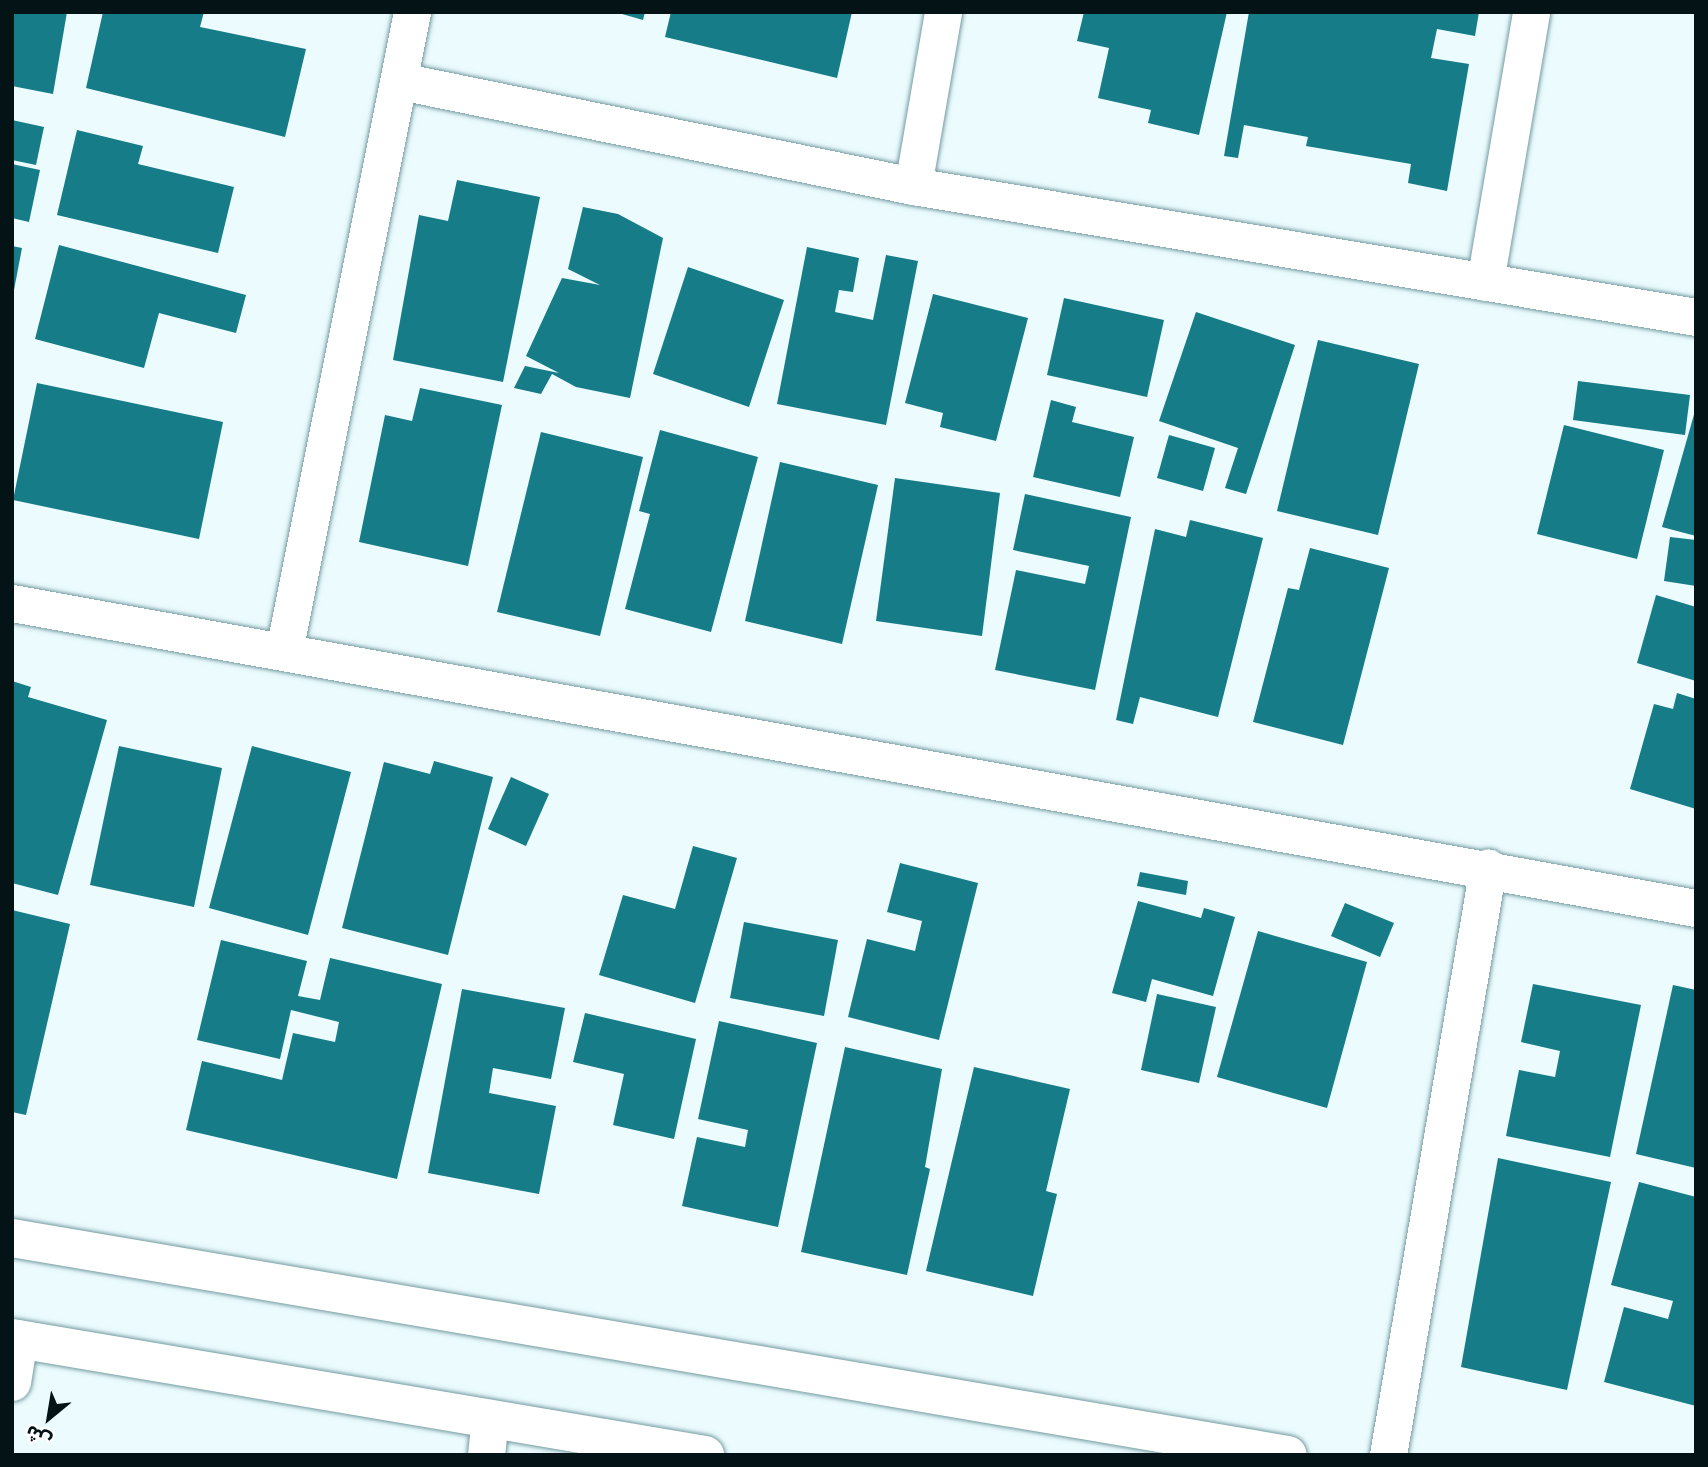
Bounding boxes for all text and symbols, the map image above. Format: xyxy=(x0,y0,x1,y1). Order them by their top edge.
north arrow xyxy=(14,1383,84,1453)
text: ش xyxy=(22,1421,55,1452)

